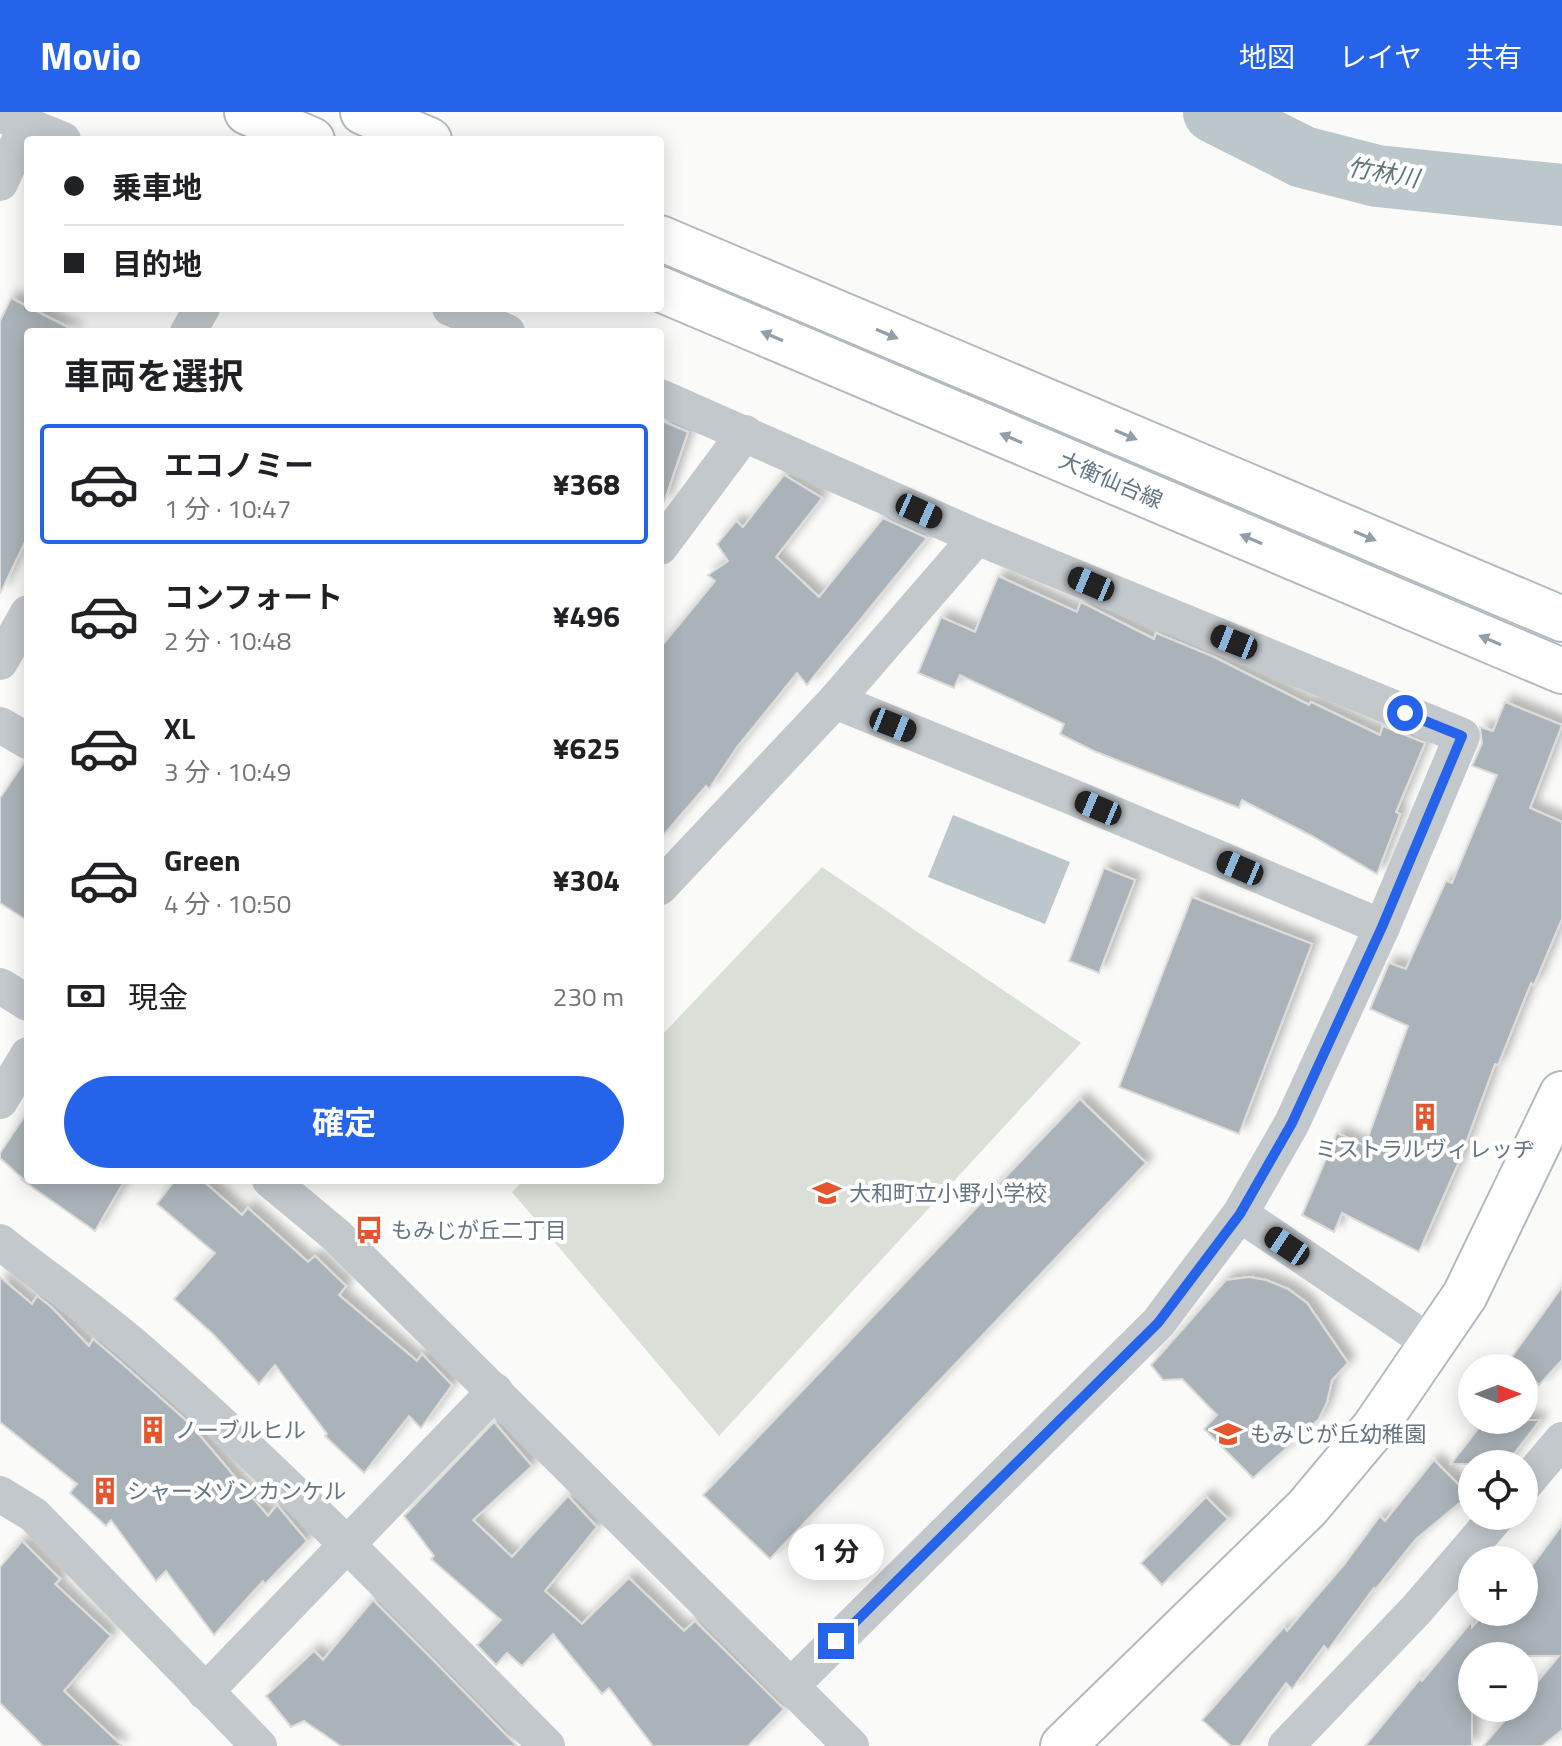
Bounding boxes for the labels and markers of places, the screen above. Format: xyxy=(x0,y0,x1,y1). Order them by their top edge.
building icon: ミストラルヴィレッヂ xyxy=(1410,1102,1440,1132)
place label: ミストラルヴィレッヂ xyxy=(1315,1132,1535,1166)
place label: 大和町立小野小学校 xyxy=(849,1176,1047,1210)
school or university icon: 大和町立小野小学校 xyxy=(812,1178,842,1208)
place label: もみじが丘二丁目 xyxy=(391,1213,567,1247)
bus stop icon: もみじが丘二丁目 xyxy=(354,1215,384,1245)
place label: ノーブルヒル xyxy=(175,1413,306,1447)
building icon: ノーブルヒル xyxy=(138,1415,168,1445)
place label: もみじが丘幼稚園 xyxy=(1250,1417,1426,1451)
school or university icon: もみじが丘幼稚園 xyxy=(1213,1419,1243,1449)
place label: シャーメゾンカンケル xyxy=(127,1474,346,1508)
building icon: シャーメゾンカンケル xyxy=(90,1476,120,1506)

